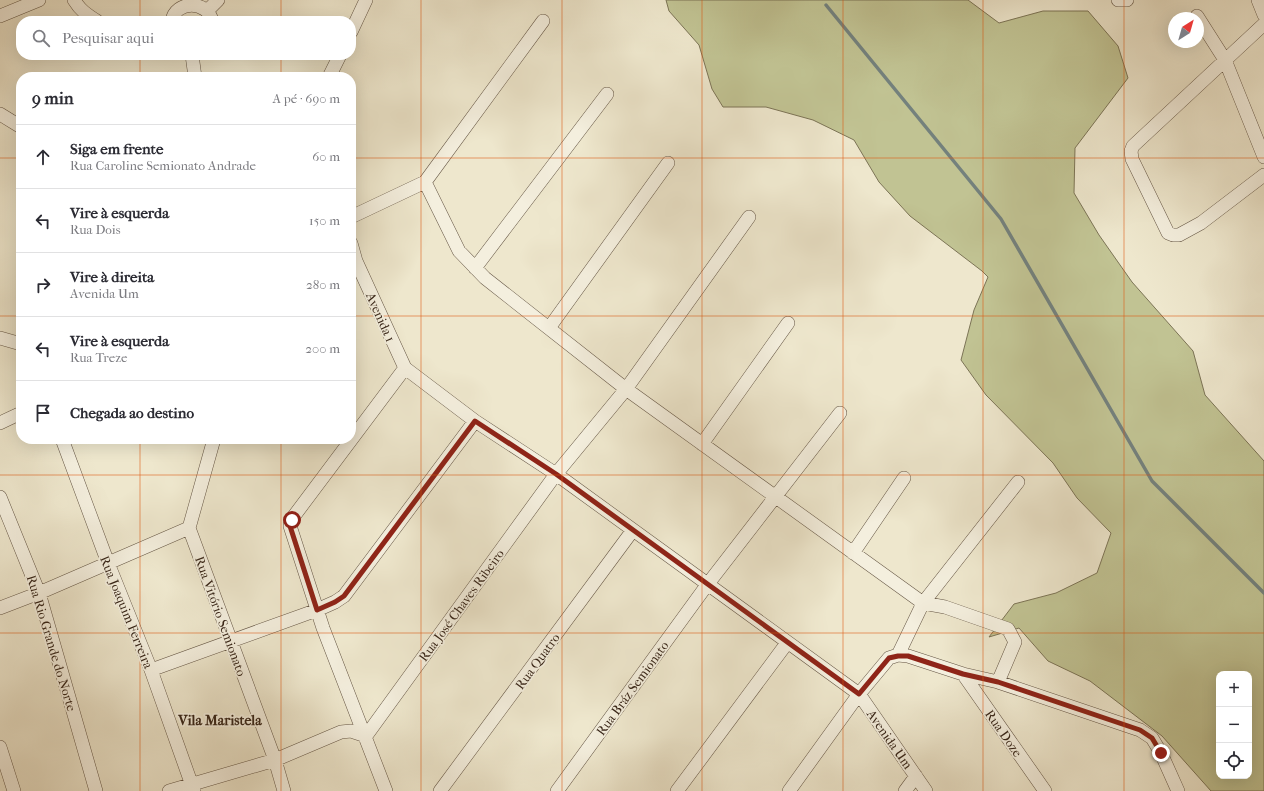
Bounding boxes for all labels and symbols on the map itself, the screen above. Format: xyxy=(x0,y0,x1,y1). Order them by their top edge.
north arrow xyxy=(1168,12,1204,48)
street label: Avenida 1 xyxy=(363,289,398,344)
route start xyxy=(283,511,301,529)
street label: Rua José Chaves Ribeiro xyxy=(416,546,507,664)
street label: Rua Joaquim Ferreira xyxy=(97,554,156,672)
street label: Rua Vitório Semionato xyxy=(192,554,249,678)
street label: Rua Rio Grande do Norte xyxy=(24,573,80,714)
street label: Rua Quatro xyxy=(512,630,563,692)
street label: Rua Bráz Semionato xyxy=(593,638,672,738)
street label: Avenida Um xyxy=(863,706,916,772)
street label: Rua Doze xyxy=(982,707,1026,760)
district label: Vila Maristela xyxy=(177,712,262,729)
route end xyxy=(1152,744,1170,762)

